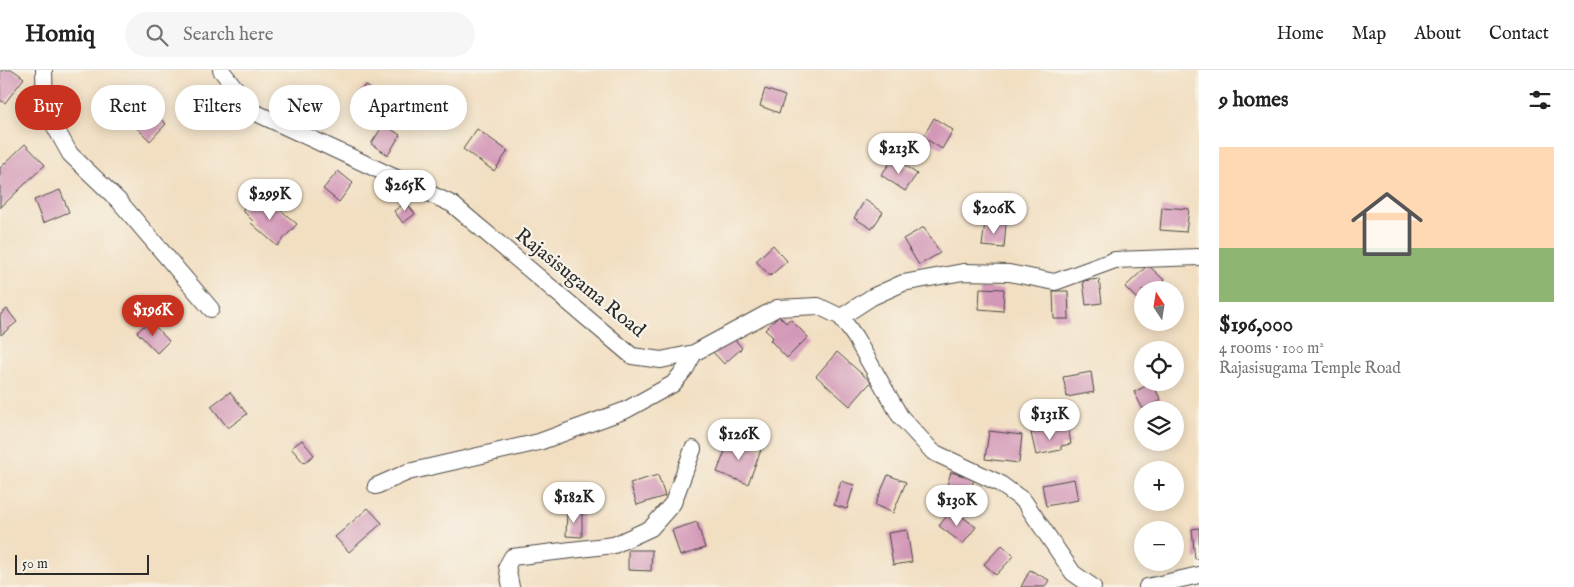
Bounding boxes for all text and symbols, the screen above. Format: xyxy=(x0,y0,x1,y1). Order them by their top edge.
search box xyxy=(125,12,475,57)
text: Homiq xyxy=(25,19,95,50)
icon: search xyxy=(143,21,171,49)
text: Search here xyxy=(183,23,274,47)
text: Home xyxy=(1277,23,1324,46)
text: Map xyxy=(1352,23,1386,46)
text: About xyxy=(1414,23,1461,46)
text: Contact xyxy=(1489,23,1549,46)
chip: Buy xyxy=(15,85,81,130)
chip: Rent xyxy=(91,85,165,130)
chip: Filters xyxy=(175,85,259,130)
chip: New xyxy=(269,85,340,130)
chip: Apartment xyxy=(350,85,467,130)
icon: filters xyxy=(1526,86,1554,114)
text: 9 homes xyxy=(1219,87,1288,114)
pin: $213K xyxy=(864,132,934,175)
text: $213K xyxy=(879,139,919,159)
pin: $265K xyxy=(370,170,440,212)
text: $265K xyxy=(385,176,425,196)
pin: $299K xyxy=(235,178,305,221)
icon: home xyxy=(1342,179,1432,269)
text: $299K xyxy=(249,185,291,205)
pin: $206K xyxy=(959,192,1029,235)
text: $206K xyxy=(973,199,1015,219)
street label: Rajasisugama Road xyxy=(510,223,650,343)
north arrow xyxy=(1134,281,1184,331)
map controls xyxy=(1134,281,1184,571)
pin: $196K xyxy=(118,294,188,337)
text: $196K xyxy=(133,301,173,321)
text: $196,000 xyxy=(1219,312,1293,339)
text: 4 rooms · 100 m² xyxy=(1219,339,1324,359)
button: locate xyxy=(1134,341,1184,391)
text: Rajasisugama Temple Road xyxy=(1219,359,1401,379)
pin: $131K xyxy=(1015,398,1085,441)
button: layers xyxy=(1134,401,1184,451)
text: $131K xyxy=(1031,405,1069,425)
pin: $126K xyxy=(704,418,774,461)
text: $126K xyxy=(719,425,759,445)
button: + xyxy=(1134,461,1184,511)
pin: $182K xyxy=(539,482,609,524)
pin: $130K xyxy=(922,484,992,527)
text: $182K xyxy=(554,488,594,508)
text: $130K xyxy=(937,491,977,511)
button: − xyxy=(1134,521,1184,571)
scale bar xyxy=(15,552,149,575)
text: 50 m xyxy=(22,555,48,573)

